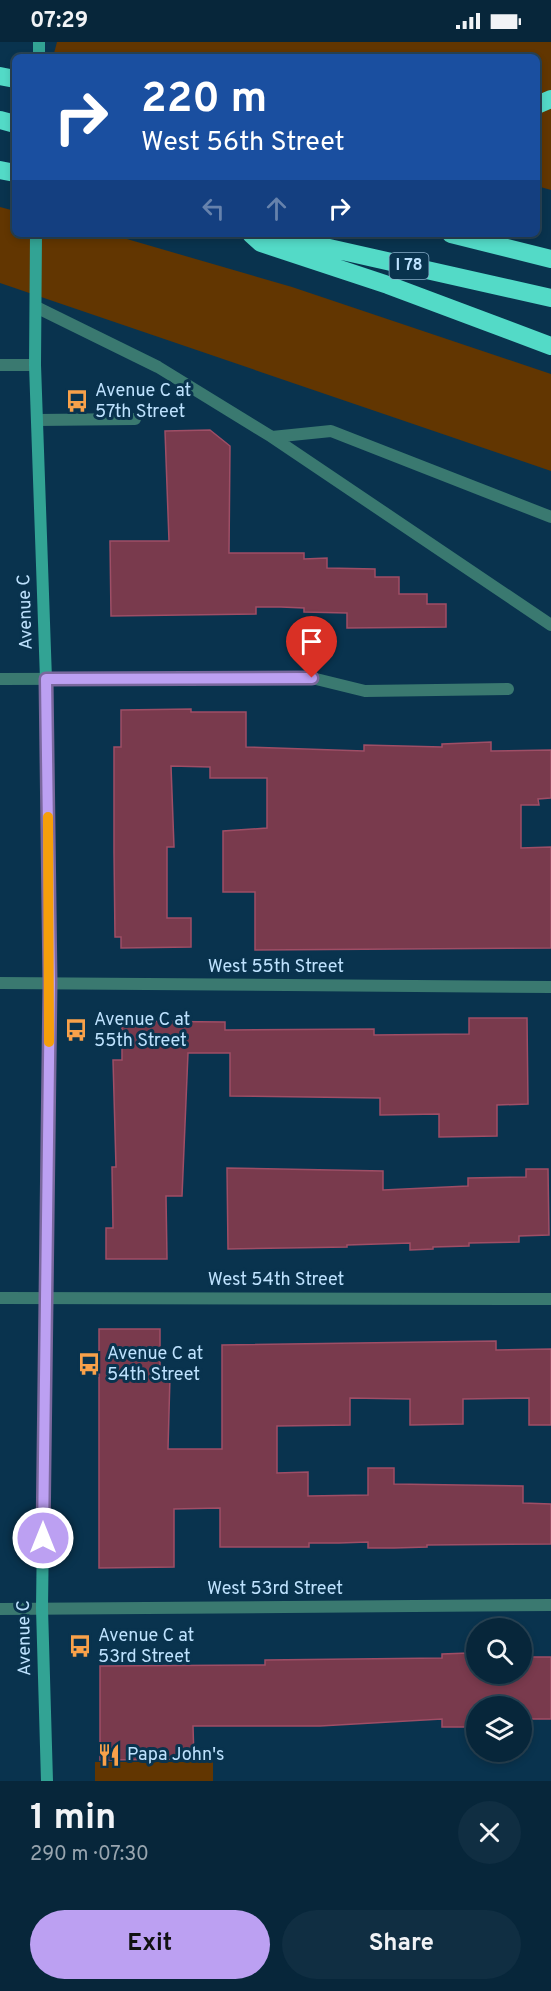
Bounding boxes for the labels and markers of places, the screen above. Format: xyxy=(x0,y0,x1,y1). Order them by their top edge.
place label: Avenue C at 57th Street xyxy=(95,380,191,424)
bus stop icon: Avenue C at 57th Street xyxy=(64,388,90,414)
pin xyxy=(286,616,337,678)
place label: Avenue C at 55th Street xyxy=(94,1009,190,1053)
bus stop icon: Avenue C at 55th Street xyxy=(63,1017,89,1043)
place label: Avenue C at 54th Street xyxy=(107,1343,203,1387)
bus stop icon: Avenue C at 54th Street xyxy=(76,1351,102,1377)
place label: Avenue C at 53rd Street xyxy=(98,1625,194,1669)
bus stop icon: Avenue C at 53rd Street xyxy=(67,1633,93,1659)
restaurant icon: Papa John's xyxy=(96,1742,122,1768)
place label: Papa John's xyxy=(127,1744,224,1767)

